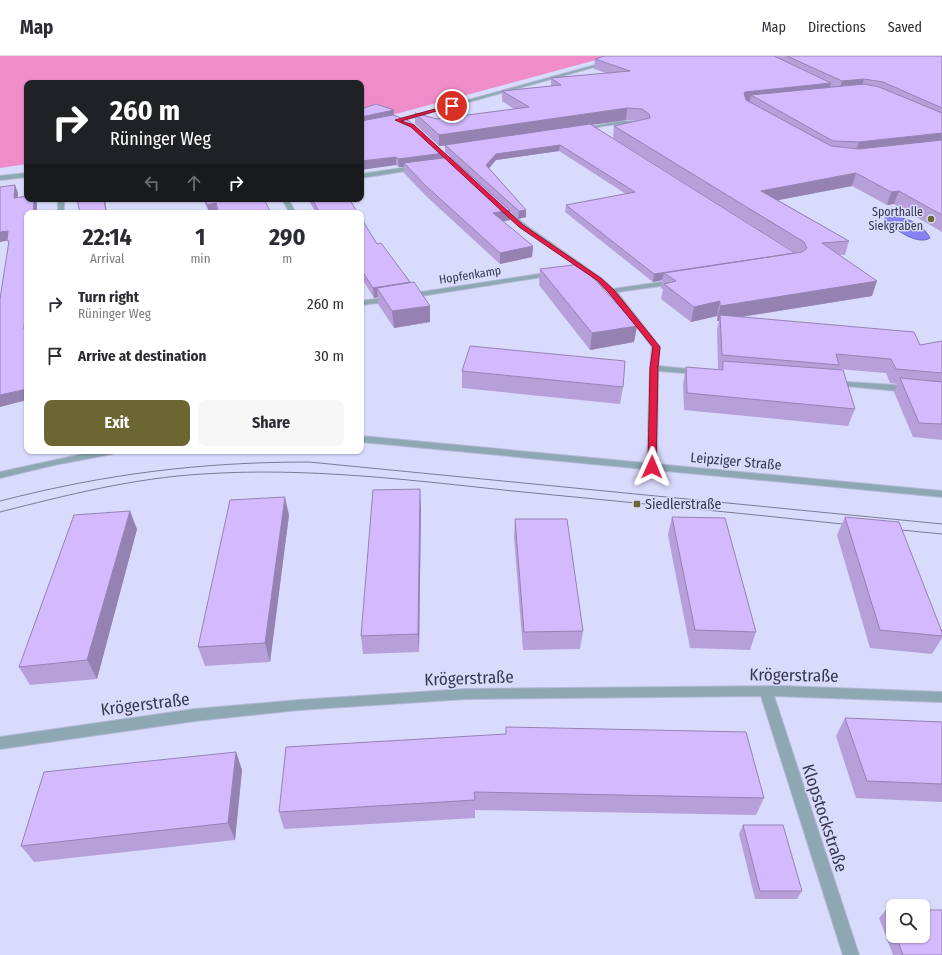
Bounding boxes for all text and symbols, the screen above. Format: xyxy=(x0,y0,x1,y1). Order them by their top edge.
text: Map xyxy=(20,16,53,39)
text: Map xyxy=(762,19,786,36)
text: Directions xyxy=(808,19,866,36)
text: Saved xyxy=(888,19,922,36)
pin xyxy=(435,89,469,123)
text: 260 m xyxy=(110,94,180,127)
icon: arrive xyxy=(441,95,463,117)
icon: right xyxy=(44,96,96,148)
text: Rüninger Weg xyxy=(110,128,211,150)
icon: left xyxy=(141,172,163,194)
icon: ahead xyxy=(183,172,205,194)
icon: right xyxy=(225,172,247,194)
place label: Sporthalle Siekgraben xyxy=(869,205,923,233)
marker: Sporthalle Siekgraben xyxy=(926,214,936,224)
text: 22:14 xyxy=(82,223,132,251)
text: 1 xyxy=(195,223,206,251)
text: 290 xyxy=(269,223,306,251)
text: Arrival xyxy=(90,251,124,266)
text: min xyxy=(190,251,211,266)
text: m xyxy=(282,251,292,266)
street label: Hopfenkamp xyxy=(438,263,502,287)
text: Turn right xyxy=(78,288,139,306)
icon: right xyxy=(44,293,66,315)
text: 260 m xyxy=(307,295,344,313)
text: Rüninger Weg xyxy=(78,306,151,321)
icon: arrive xyxy=(44,345,66,367)
text: Arrive at destination xyxy=(78,347,206,365)
text: 30 m xyxy=(314,347,344,365)
button: Exit xyxy=(44,400,190,446)
button: Share xyxy=(198,400,344,446)
position arrow xyxy=(631,446,673,488)
street label: Leipziger Straße xyxy=(690,449,782,474)
place label: Siedlerstraße xyxy=(645,496,721,513)
marker: Siedlerstraße xyxy=(632,499,642,509)
street label: Krögerstraße xyxy=(749,664,839,687)
street label: Krögerstraße xyxy=(424,666,514,691)
street label: Krögerstraße xyxy=(99,689,191,720)
street label: Klopstockstraße xyxy=(797,762,852,875)
map controls xyxy=(886,899,930,943)
button: search xyxy=(886,899,930,943)

